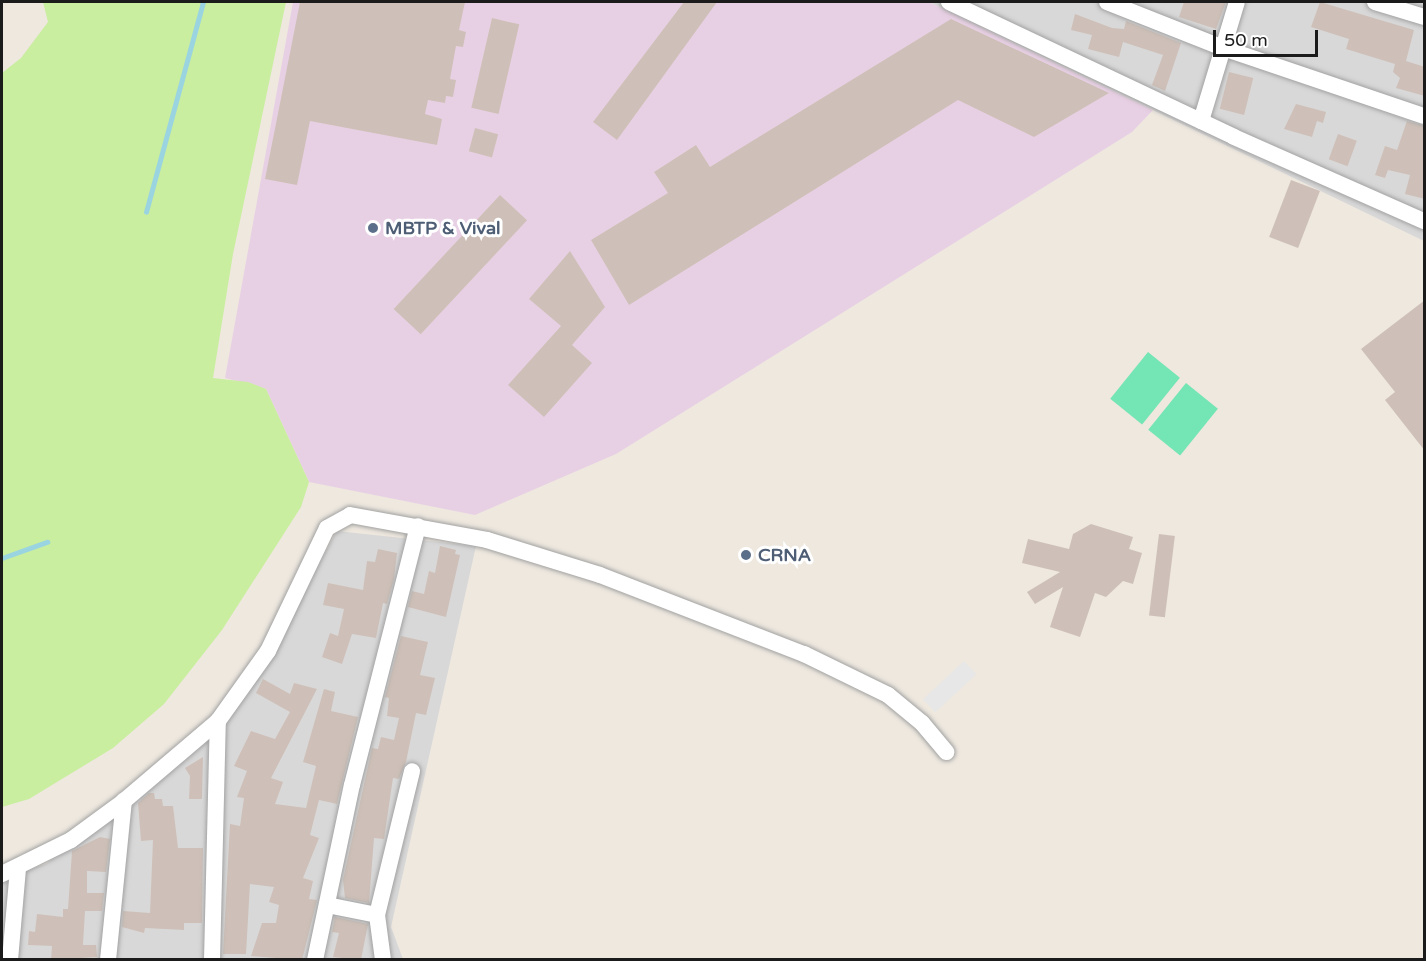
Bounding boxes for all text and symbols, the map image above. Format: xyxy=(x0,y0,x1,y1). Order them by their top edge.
scale bar xyxy=(1216,18,1321,56)
text: 50 m xyxy=(1224,29,1268,51)
place label: MBTP & Vival xyxy=(385,217,501,239)
marker: MBTP & Vival xyxy=(366,221,380,235)
place label: CRNA xyxy=(758,544,811,566)
marker: CRNA xyxy=(739,548,753,562)

